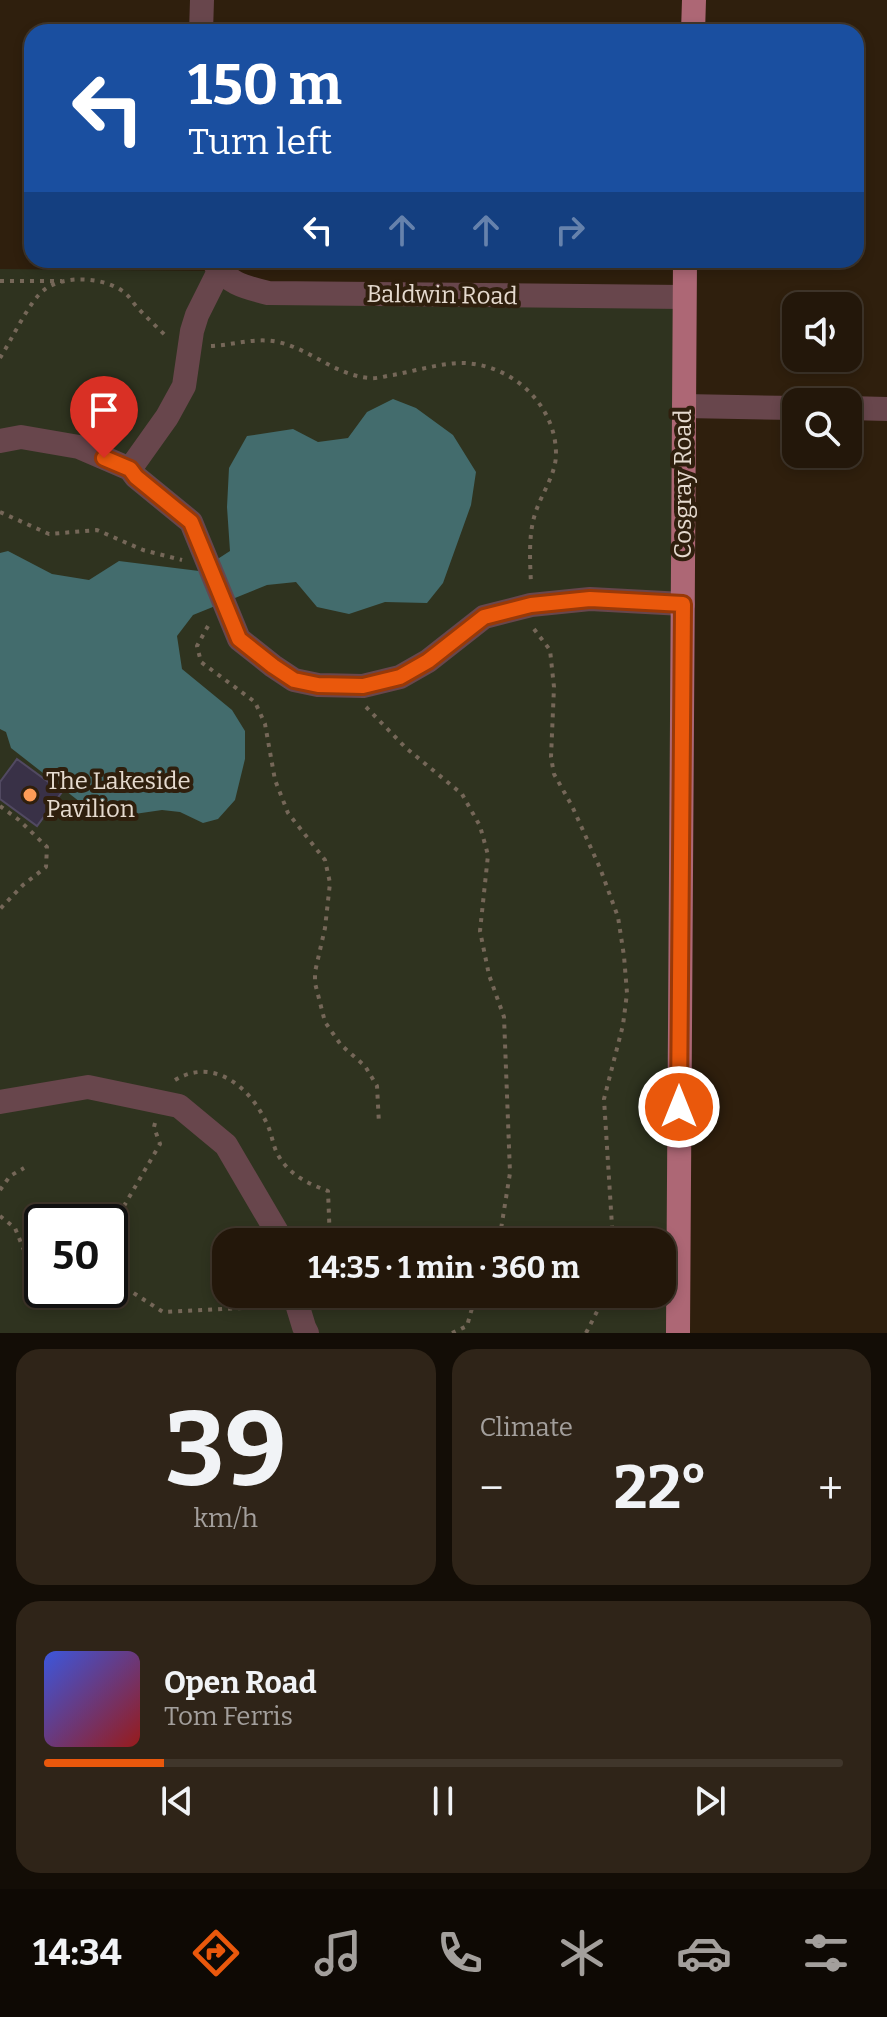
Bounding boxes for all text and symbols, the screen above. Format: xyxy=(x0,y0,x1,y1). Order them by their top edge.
text: 150 m xyxy=(188,52,342,119)
icon: left xyxy=(56,56,160,160)
text: Turn left xyxy=(188,120,332,164)
icon: left xyxy=(296,208,340,252)
icon: ahead xyxy=(380,208,424,252)
icon: ahead xyxy=(464,208,508,252)
icon: right xyxy=(548,208,592,252)
street label: Baldwin Road xyxy=(366,280,518,310)
map controls xyxy=(782,292,862,468)
button: sound xyxy=(782,292,862,372)
pin xyxy=(70,376,138,458)
icon: arrive xyxy=(82,388,126,432)
button: search xyxy=(782,388,862,468)
street label: Cosgray Road xyxy=(669,409,697,559)
place label: The Lakeside Pavilion xyxy=(46,767,191,823)
marker: The Lakeside Pavilion xyxy=(21,786,39,804)
position arrow xyxy=(637,1065,721,1149)
speed limit sign: 50 xyxy=(24,1204,128,1308)
text: 14:35 · 1 min · 360 m xyxy=(308,1250,580,1286)
text: 39 xyxy=(165,1388,286,1513)
text: Climate xyxy=(480,1412,573,1443)
text: 22° xyxy=(614,1452,708,1524)
text: − xyxy=(480,1462,504,1515)
text: + xyxy=(818,1462,843,1515)
text: km/h xyxy=(194,1503,258,1534)
text: Open Road xyxy=(164,1665,317,1701)
text: Tom Ferris xyxy=(164,1701,293,1732)
icon: previous xyxy=(155,1779,199,1823)
icon: pause xyxy=(421,1779,465,1823)
icon: next xyxy=(688,1779,732,1823)
icon: directions xyxy=(188,1925,244,1981)
icon: music xyxy=(310,1925,366,1981)
icon: phone xyxy=(432,1925,488,1981)
icon: climate xyxy=(554,1925,610,1981)
icon: car xyxy=(676,1925,732,1981)
icon: filters xyxy=(798,1925,854,1981)
text: 14:34 xyxy=(33,1931,122,1975)

